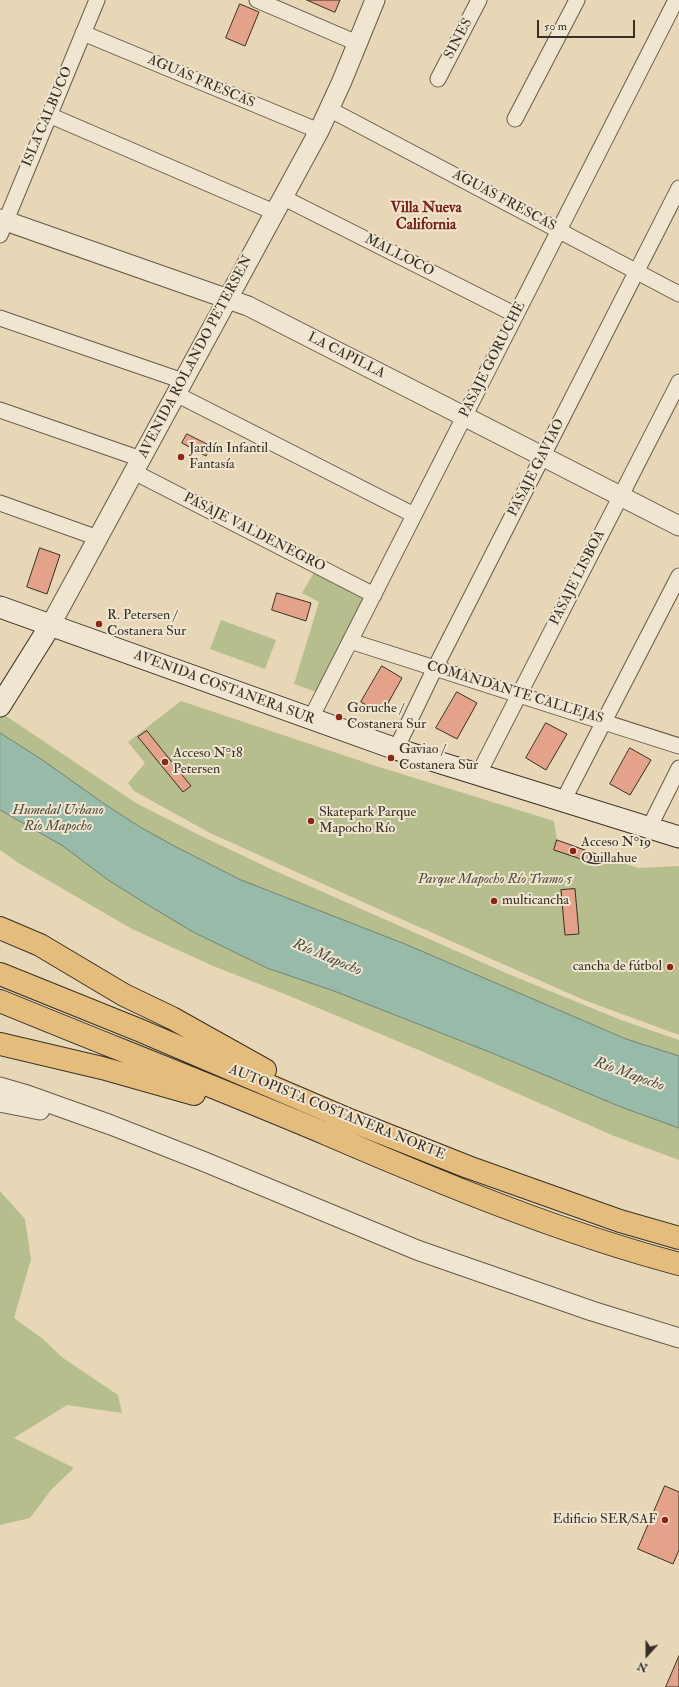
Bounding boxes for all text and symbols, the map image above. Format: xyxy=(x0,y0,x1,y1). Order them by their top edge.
scale bar xyxy=(539,12,637,38)
street label: SINES xyxy=(441,16,477,62)
text: 50 m xyxy=(544,19,567,34)
street label: AGUAS FRESCAS xyxy=(145,52,257,112)
street label: ISLA CALBUCO xyxy=(19,64,77,170)
street label: AGUAS FRESCAS xyxy=(449,167,559,235)
district label: Villa Nueva California xyxy=(390,200,462,235)
street label: MALLOCO xyxy=(361,231,437,281)
street label: AVENIDA ROLANDO PETERSEN xyxy=(135,253,257,461)
street label: PASAJE GORUCHE xyxy=(456,299,530,421)
street label: LA CAPILLA xyxy=(304,329,388,383)
street label: PASAJE GAVIAO xyxy=(505,416,569,520)
place label: Jardín Infantil Fantasía xyxy=(189,441,268,474)
marker: Jardín Infantil Fantasía xyxy=(176,452,186,462)
street label: PASAJE VALDENEGRO xyxy=(180,490,328,576)
street label: PASAJE LISBOA xyxy=(547,528,609,628)
place label: R. Petersen / Costanera Sur xyxy=(107,608,186,640)
marker: R. Petersen / Costanera Sur xyxy=(94,619,104,629)
street label: AVENIDA COSTANERA SUR xyxy=(131,647,317,729)
street label: COMANDANTE CALLEJAS xyxy=(424,658,606,728)
place label: Goruche / Costanera Sur xyxy=(347,701,426,734)
marker: Goruche / Costanera Sur xyxy=(334,712,344,722)
place label: Gaviao / Costanera Sur xyxy=(399,742,478,774)
place label: Acceso N°18 Petersen xyxy=(173,746,243,778)
marker: Gaviao / Costanera Sur xyxy=(386,753,396,763)
marker: Acceso N°18 Petersen xyxy=(160,757,170,767)
park label: Humedal Urbano Río Mapocho xyxy=(12,803,104,836)
place label: Skatepark Parque Mapocho Río xyxy=(319,805,416,838)
marker: Skatepark Parque Mapocho Río xyxy=(306,816,316,826)
place label: Acceso N°19 Quillahue xyxy=(581,835,651,868)
marker: Acceso N°19 Quillahue xyxy=(568,846,578,856)
park label: Parque Mapocho Río Tramo 5 xyxy=(418,872,572,888)
place label: multicancha xyxy=(502,893,569,909)
marker: multicancha xyxy=(489,896,499,906)
water label: Río Mapocho xyxy=(290,935,364,981)
place label: cancha de fútbol xyxy=(573,959,662,975)
marker: cancha de fútbol xyxy=(665,962,675,972)
water label: Río Mapocho xyxy=(592,1054,666,1096)
street label: AUTOPISTA COSTANERA NORTE xyxy=(226,1062,448,1164)
place label: Edificio SER/SAF xyxy=(553,1512,657,1528)
marker: Edificio SER/SAF xyxy=(660,1515,670,1525)
north arrow xyxy=(627,1635,667,1675)
text: N xyxy=(636,1659,649,1675)

